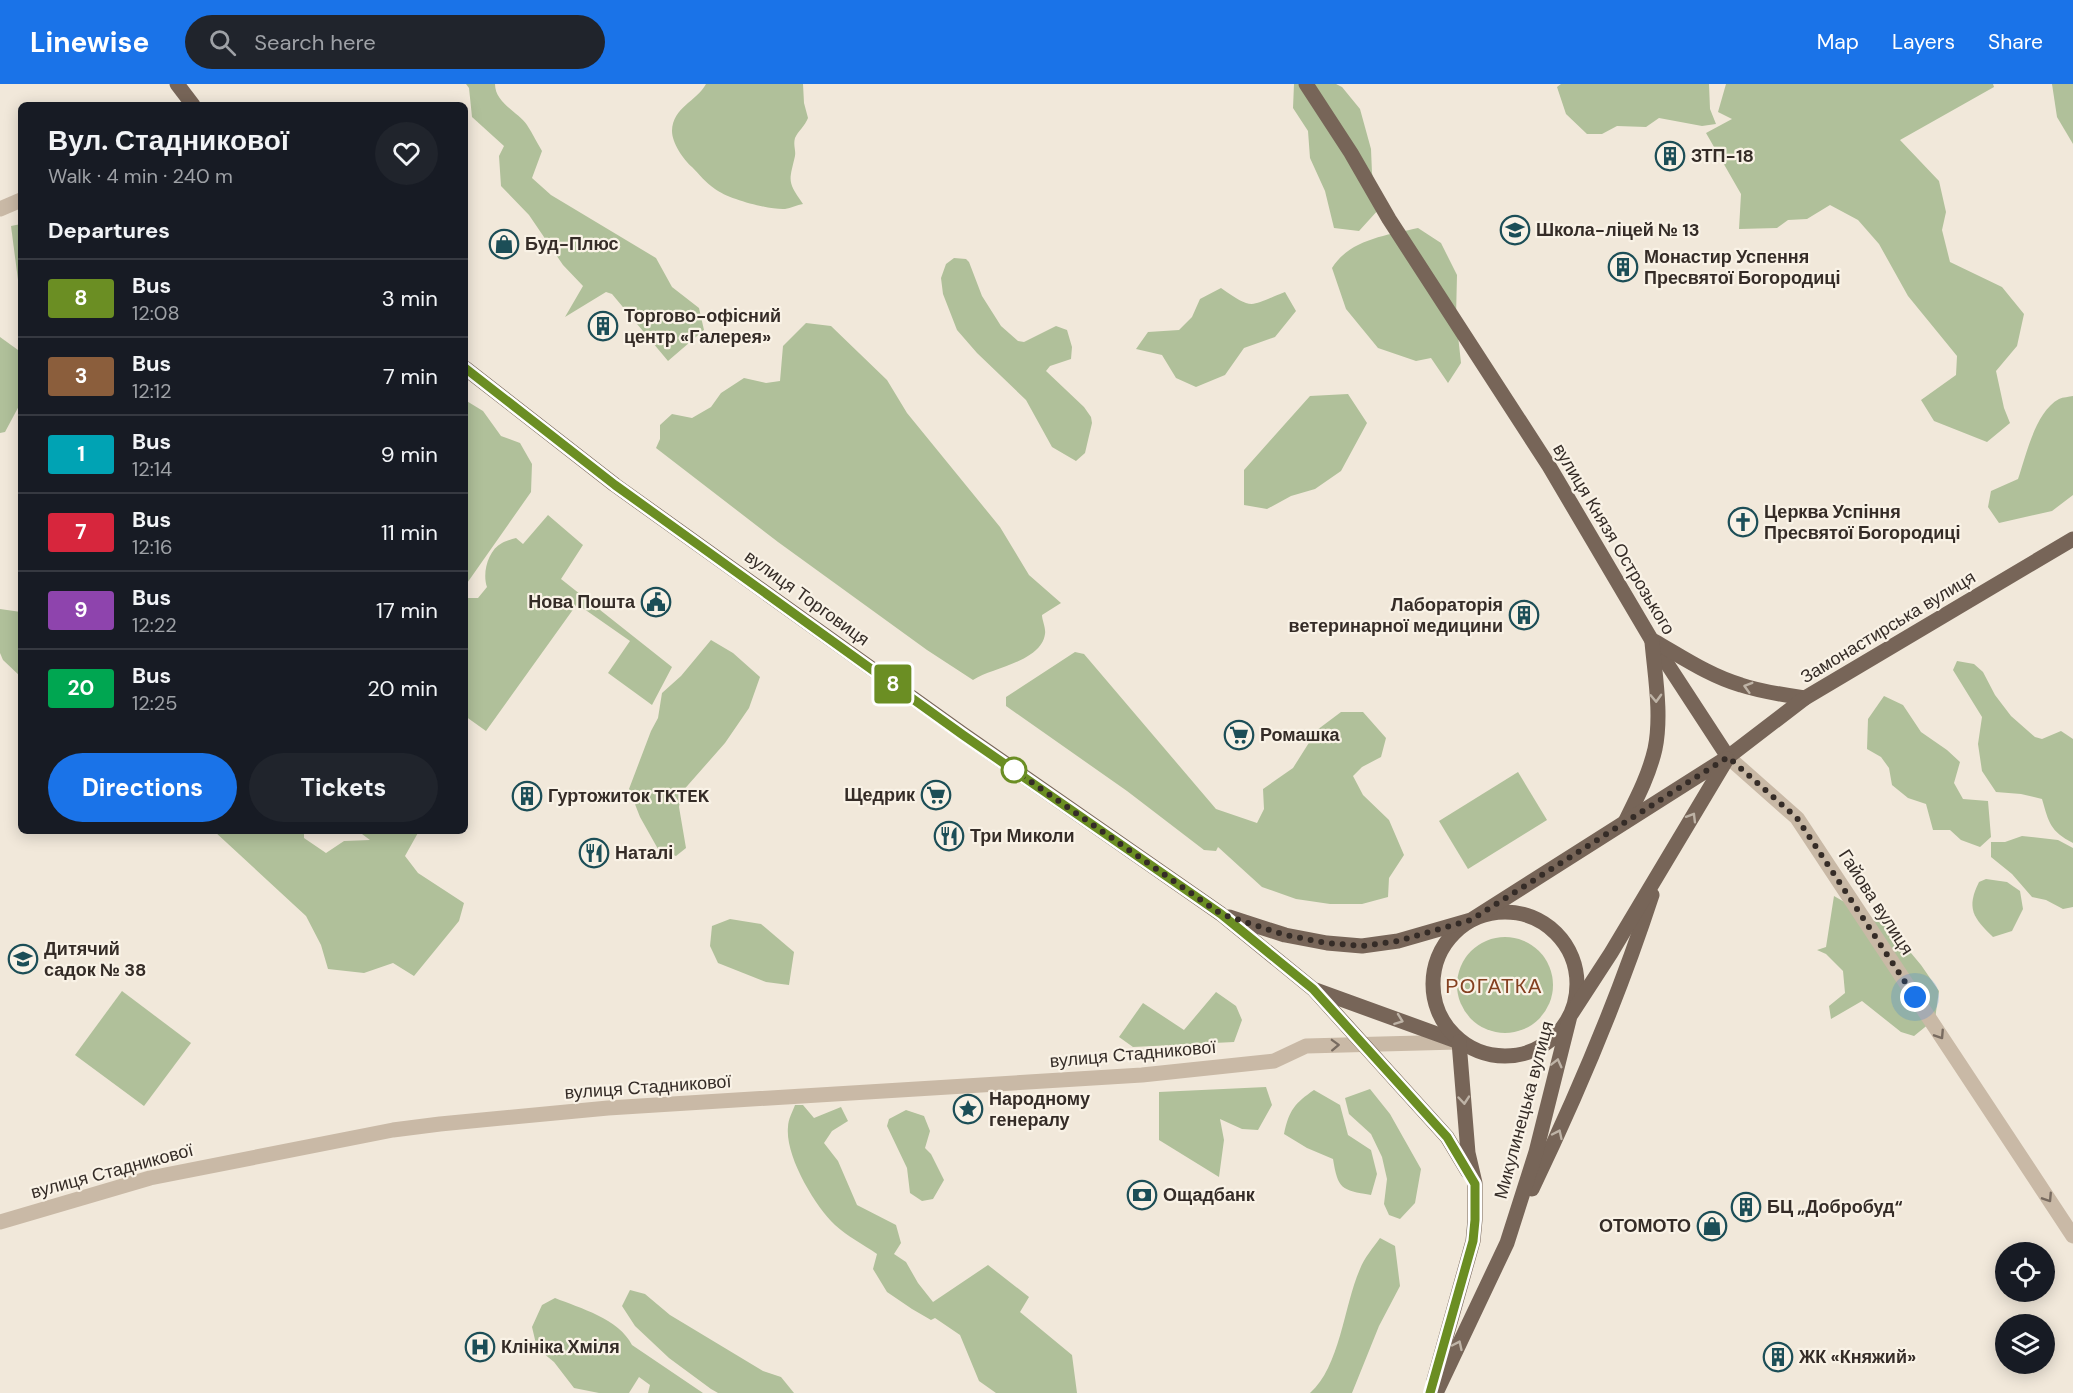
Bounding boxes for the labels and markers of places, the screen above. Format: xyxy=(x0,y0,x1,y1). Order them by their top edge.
building icon: ЗТП-18 xyxy=(1654,140,1686,172)
place label: ЗТП-18 xyxy=(1691,144,1754,168)
school or university icon: Школа-ліцей № 13 xyxy=(1499,214,1531,246)
place label: Школа-ліцей № 13 xyxy=(1536,218,1700,242)
shop icon: Буд-Плюс xyxy=(488,228,520,260)
place label: Буд-Плюс xyxy=(525,232,619,256)
place label: Монастир Успення Пресвятої Богородиці xyxy=(1644,245,1840,290)
building icon: Монастир Успення Пресвятої Богородиці xyxy=(1607,251,1639,283)
place label: Торгово-офісний центр «Галерея» xyxy=(624,304,781,349)
building icon: Торгово-офісний центр «Галерея» xyxy=(587,310,619,342)
place label: Церква Успіння Пресвятої Богородиці xyxy=(1764,500,1960,545)
church icon: Церква Успіння Пресвятої Богородиці xyxy=(1727,506,1759,538)
public building icon: Нова Пошта xyxy=(640,586,672,618)
place label: Нова Пошта xyxy=(528,590,636,614)
place label: Лабораторія ветеринарної медицини xyxy=(1289,593,1503,638)
building icon: Лабораторія ветеринарної медицини xyxy=(1508,599,1540,631)
supermarket icon: Ромашка xyxy=(1223,719,1255,751)
place label: Ромашка xyxy=(1260,723,1340,747)
unlabelled marker xyxy=(1001,757,1027,783)
supermarket icon: Щедрик xyxy=(920,779,952,811)
building icon: Гуртожиток TKTEK xyxy=(511,780,543,812)
place label: Щедрик xyxy=(844,783,916,807)
place label: Гуртожиток TKTEK xyxy=(548,784,710,808)
restaurant icon: Три Миколи xyxy=(933,820,965,852)
place label: Три Миколи xyxy=(970,824,1074,848)
restaurant icon: Наталі xyxy=(578,837,610,869)
place label: Наталі xyxy=(615,841,673,865)
place label: Дитячий садок № 38 xyxy=(44,937,146,982)
school or university icon: Дитячий садок № 38 xyxy=(7,943,39,975)
place label: Народному генералу xyxy=(989,1087,1090,1132)
place icon: Народному генералу xyxy=(952,1093,984,1125)
bank icon: Ощадбанк xyxy=(1126,1179,1158,1211)
place label: Ощадбанк xyxy=(1163,1183,1256,1207)
building icon: БЦ „Добробуд“ xyxy=(1730,1191,1762,1223)
place label: БЦ „Добробуд“ xyxy=(1767,1195,1903,1219)
shop icon: ОТОМОТО xyxy=(1696,1210,1728,1242)
place label: ОТОМОТО xyxy=(1599,1214,1691,1238)
hospital icon: Клініка Хміля xyxy=(464,1331,496,1363)
place label: Клініка Хміля xyxy=(501,1335,620,1359)
building icon: ЖК «Княжий» xyxy=(1762,1341,1794,1373)
place label: ЖК «Княжий» xyxy=(1798,1345,1916,1369)

